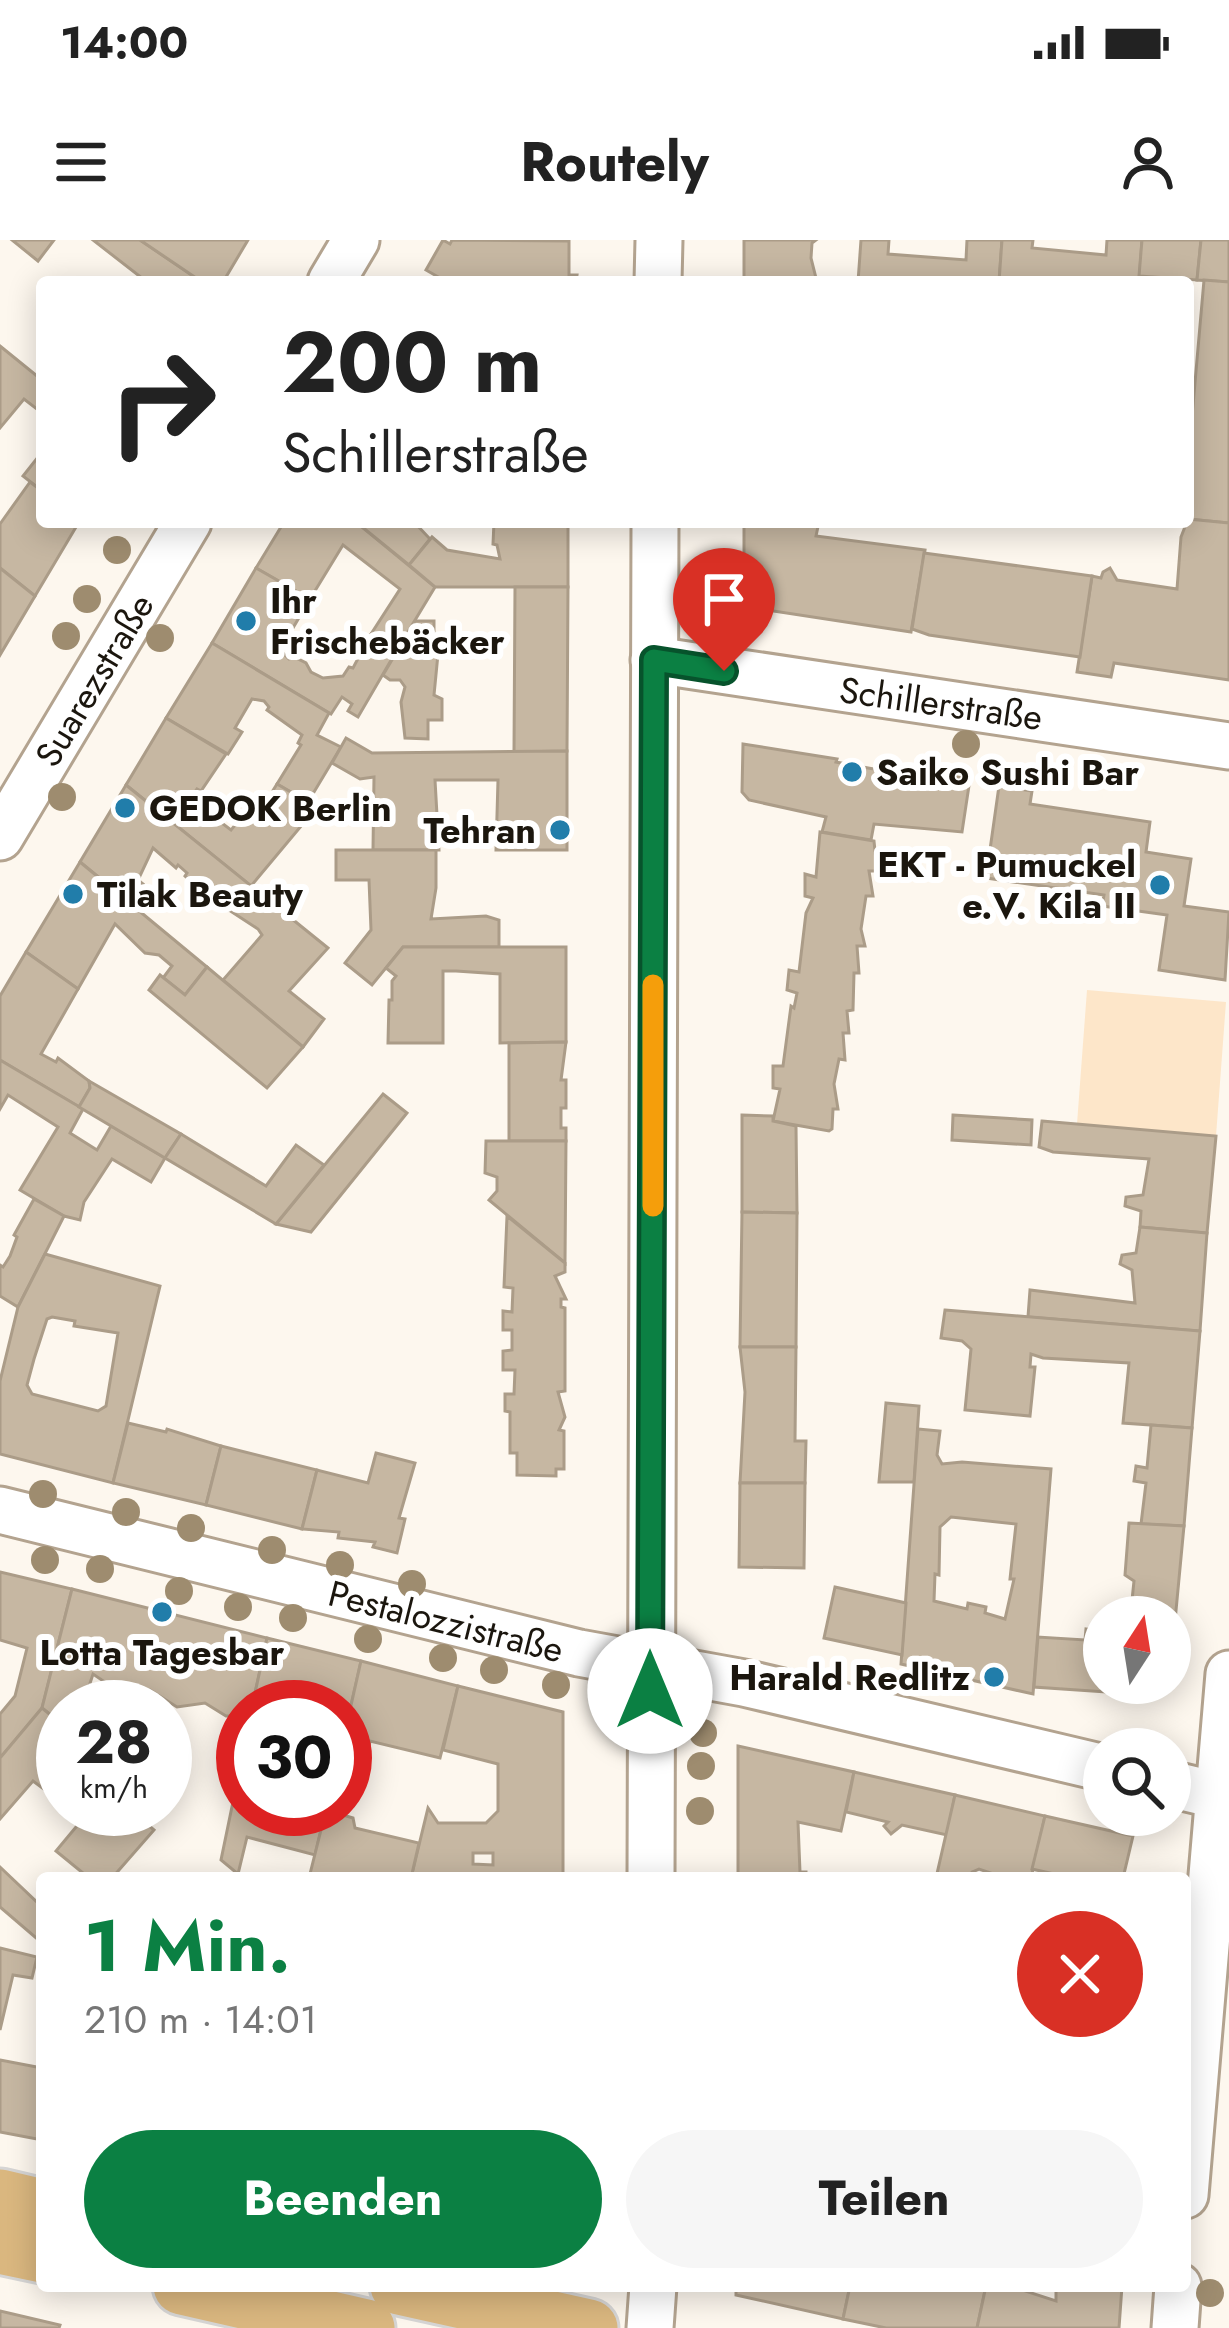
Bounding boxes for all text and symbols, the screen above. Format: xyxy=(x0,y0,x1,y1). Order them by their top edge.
text: 14:00 xyxy=(60,10,188,75)
text: Routely xyxy=(520,123,709,201)
icon: menu xyxy=(48,129,114,195)
icon: person xyxy=(1115,129,1181,195)
text: 200 m xyxy=(282,302,542,424)
icon: right xyxy=(84,324,240,480)
text: Schillerstraße xyxy=(282,414,589,492)
pin xyxy=(673,548,775,671)
icon: arrive xyxy=(691,566,757,632)
place label: Ihr Frischebäcker xyxy=(270,574,505,667)
street label: Suarezstraße xyxy=(22,583,166,777)
marker: Ihr Frischebäcker xyxy=(233,608,259,634)
street label: Schillerstraße xyxy=(836,663,1046,743)
place label: Saiko Sushi Bar xyxy=(876,746,1139,798)
marker: Saiko Sushi Bar xyxy=(839,759,865,785)
place label: GEDOK Berlin xyxy=(149,782,392,834)
marker: GEDOK Berlin xyxy=(112,795,138,821)
place label: Tehran xyxy=(423,804,536,856)
marker: Tehran xyxy=(547,817,573,843)
place label: EKT - Pumuckel e.V. Kila II xyxy=(877,838,1136,931)
place label: Tilak Beauty xyxy=(97,868,304,920)
marker: EKT - Pumuckel e.V. Kila II xyxy=(1147,872,1173,898)
marker: Tilak Beauty xyxy=(60,881,86,907)
street label: Pestalozzistraße xyxy=(323,1567,569,1675)
north arrow xyxy=(1083,1596,1191,1704)
map controls xyxy=(1083,1596,1191,1836)
marker: Lotta Tagesbar xyxy=(149,1599,175,1625)
place label: Lotta Tagesbar xyxy=(40,1626,285,1678)
position arrow xyxy=(587,1628,713,1754)
place label: Harald Redlitz xyxy=(729,1651,970,1703)
marker: Harald Redlitz xyxy=(981,1664,1007,1690)
speed limit sign: 30 xyxy=(216,1680,372,1836)
text: 28 xyxy=(76,1699,152,1786)
button: search xyxy=(1083,1728,1191,1836)
text: km/h xyxy=(80,1766,148,1809)
text: 1 Min. xyxy=(84,1894,291,1998)
button: close xyxy=(1017,1911,1143,2037)
text: 210 m · 14:01 xyxy=(84,1991,317,2048)
button: Beenden xyxy=(84,2130,602,2268)
button: Teilen xyxy=(626,2130,1143,2268)

